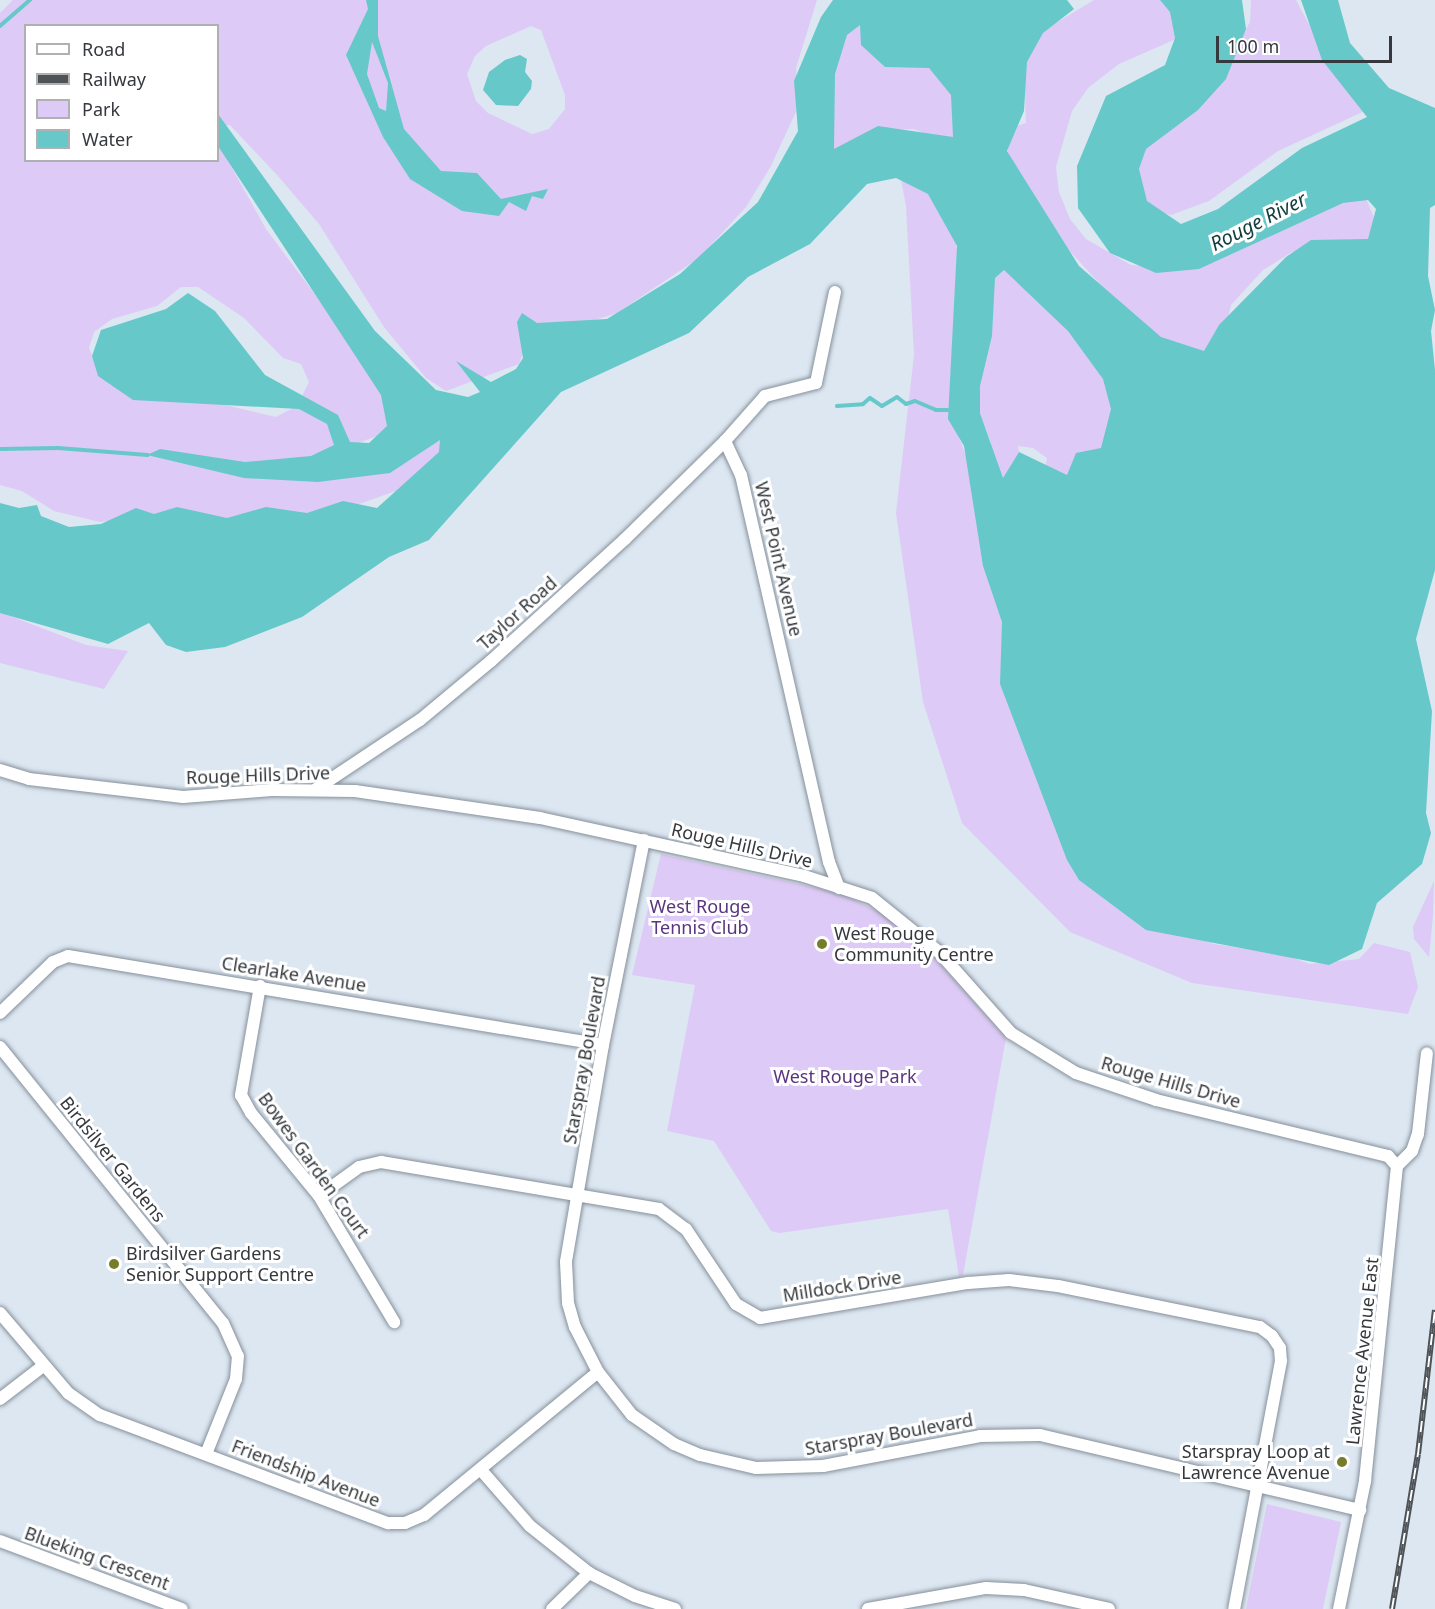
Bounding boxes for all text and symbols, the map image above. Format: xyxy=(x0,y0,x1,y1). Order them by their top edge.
legend xyxy=(24,24,219,162)
scale bar xyxy=(1219,24,1394,62)
text: 100 m xyxy=(1227,34,1279,58)
text: Road xyxy=(82,37,125,61)
text: Railway xyxy=(82,67,146,91)
text: Park xyxy=(82,97,120,121)
text: Water xyxy=(82,127,133,151)
water label: Rouge River xyxy=(1206,186,1310,256)
street label: West Point Avenue xyxy=(751,479,807,639)
street label: Taylor Road xyxy=(473,572,561,654)
street label: Rouge Hills Drive xyxy=(186,762,330,788)
street label: Rouge Hills Drive xyxy=(669,818,815,872)
park label: West Rouge Tennis Club xyxy=(650,896,750,938)
place label: West Rouge Community Centre xyxy=(834,923,994,966)
marker: West Rouge Community Centre xyxy=(815,937,829,951)
street label: Clearlake Avenue xyxy=(220,952,368,996)
street label: Starspray Boulevard xyxy=(559,974,609,1146)
street label: Rouge Hills Drive xyxy=(1099,1052,1243,1112)
park label: West Rouge Park xyxy=(773,1065,917,1087)
street label: Bowes Garden Court xyxy=(254,1088,374,1242)
street label: Birdsilver Gardens xyxy=(56,1092,170,1226)
place label: Birdsilver Gardens Senior Support Centre xyxy=(126,1243,314,1286)
street label: Lawrence Avenue East xyxy=(1341,1256,1383,1446)
marker: Birdsilver Gardens Senior Support Centre xyxy=(107,1257,121,1271)
street label: Milldock Drive xyxy=(781,1266,903,1306)
street label: Starspray Boulevard xyxy=(803,1409,975,1459)
street label: Friendship Avenue xyxy=(229,1435,383,1511)
place label: Starspray Loop at Lawrence Avenue xyxy=(1181,1441,1330,1484)
marker: Starspray Loop at Lawrence Avenue xyxy=(1335,1455,1349,1469)
street label: Blueking Crescent xyxy=(22,1522,172,1594)

